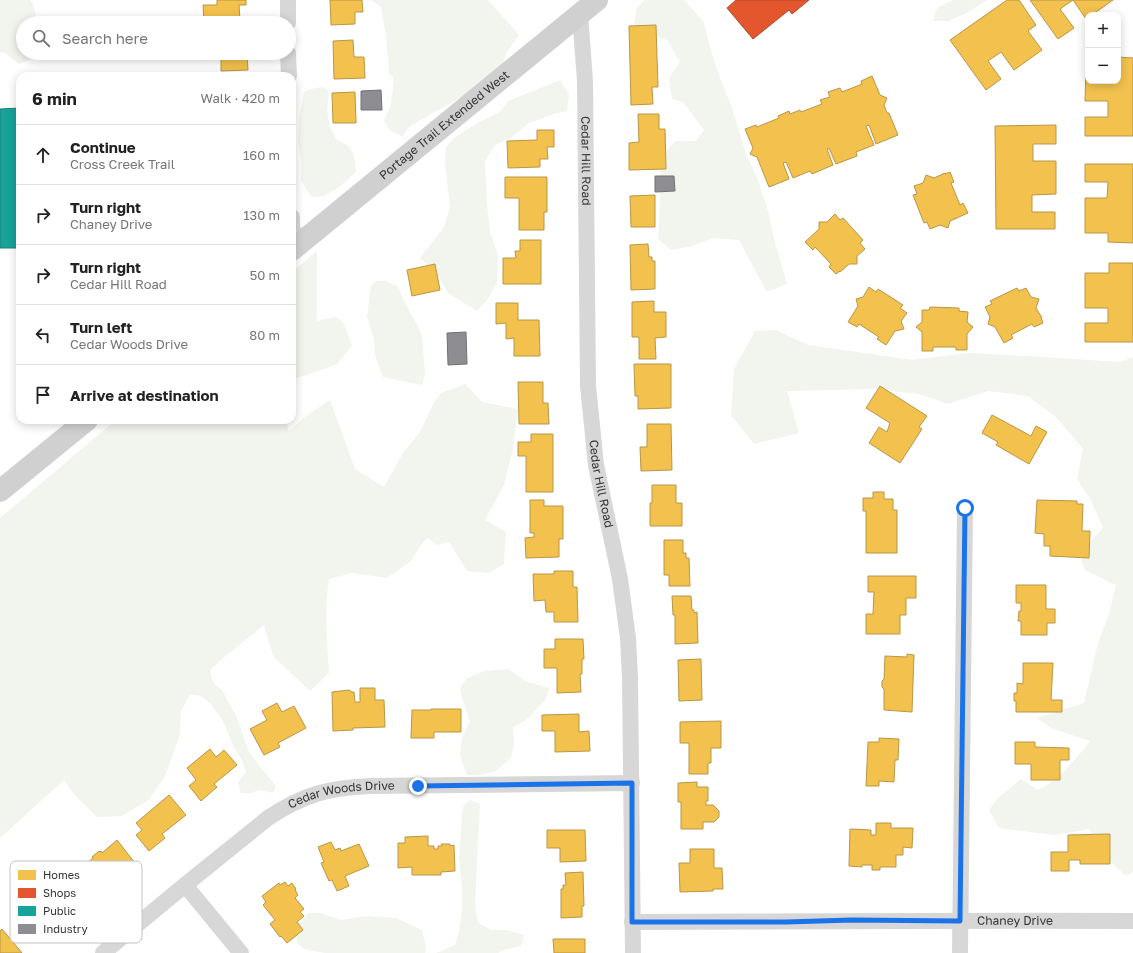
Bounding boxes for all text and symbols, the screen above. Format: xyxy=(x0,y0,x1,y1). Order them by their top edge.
map controls xyxy=(1085,12,1121,84)
button: + xyxy=(1085,12,1121,48)
search box xyxy=(16,16,296,60)
icon: search xyxy=(30,27,52,49)
text: Search here xyxy=(62,29,148,47)
button: − xyxy=(1085,48,1121,84)
street label: Portage Trail Extended West xyxy=(376,67,512,182)
text: 6 min xyxy=(32,88,77,109)
text: Walk · 420 m xyxy=(201,90,280,106)
street label: Cedar Hill Road xyxy=(578,116,594,206)
text: Continue xyxy=(70,138,136,156)
icon: ahead xyxy=(32,144,54,166)
text: 160 m xyxy=(243,147,280,163)
text: Cross Creek Trail xyxy=(70,156,175,172)
text: Turn right xyxy=(70,198,141,216)
icon: right xyxy=(32,204,54,226)
text: 130 m xyxy=(243,207,280,223)
text: Chaney Drive xyxy=(70,216,152,232)
text: Turn right xyxy=(70,258,141,276)
icon: right xyxy=(32,264,54,286)
text: 50 m xyxy=(250,267,280,283)
text: Cedar Hill Road xyxy=(70,276,167,292)
text: Turn left xyxy=(70,318,132,336)
icon: left xyxy=(32,324,54,346)
text: 80 m xyxy=(249,327,280,343)
text: Cedar Woods Drive xyxy=(70,336,188,352)
icon: arrive xyxy=(32,384,54,406)
text: Arrive at destination xyxy=(70,386,219,404)
street label: Cedar Hill Road xyxy=(586,439,617,529)
route start xyxy=(956,499,974,517)
route end xyxy=(409,777,427,795)
street label: Cedar Woods Drive xyxy=(285,778,395,812)
legend xyxy=(10,861,142,943)
text: Homes xyxy=(43,868,80,881)
text: Shops xyxy=(43,886,76,899)
text: Public xyxy=(43,904,76,917)
street label: Chaney Drive xyxy=(977,913,1053,928)
text: Industry xyxy=(43,922,88,935)

